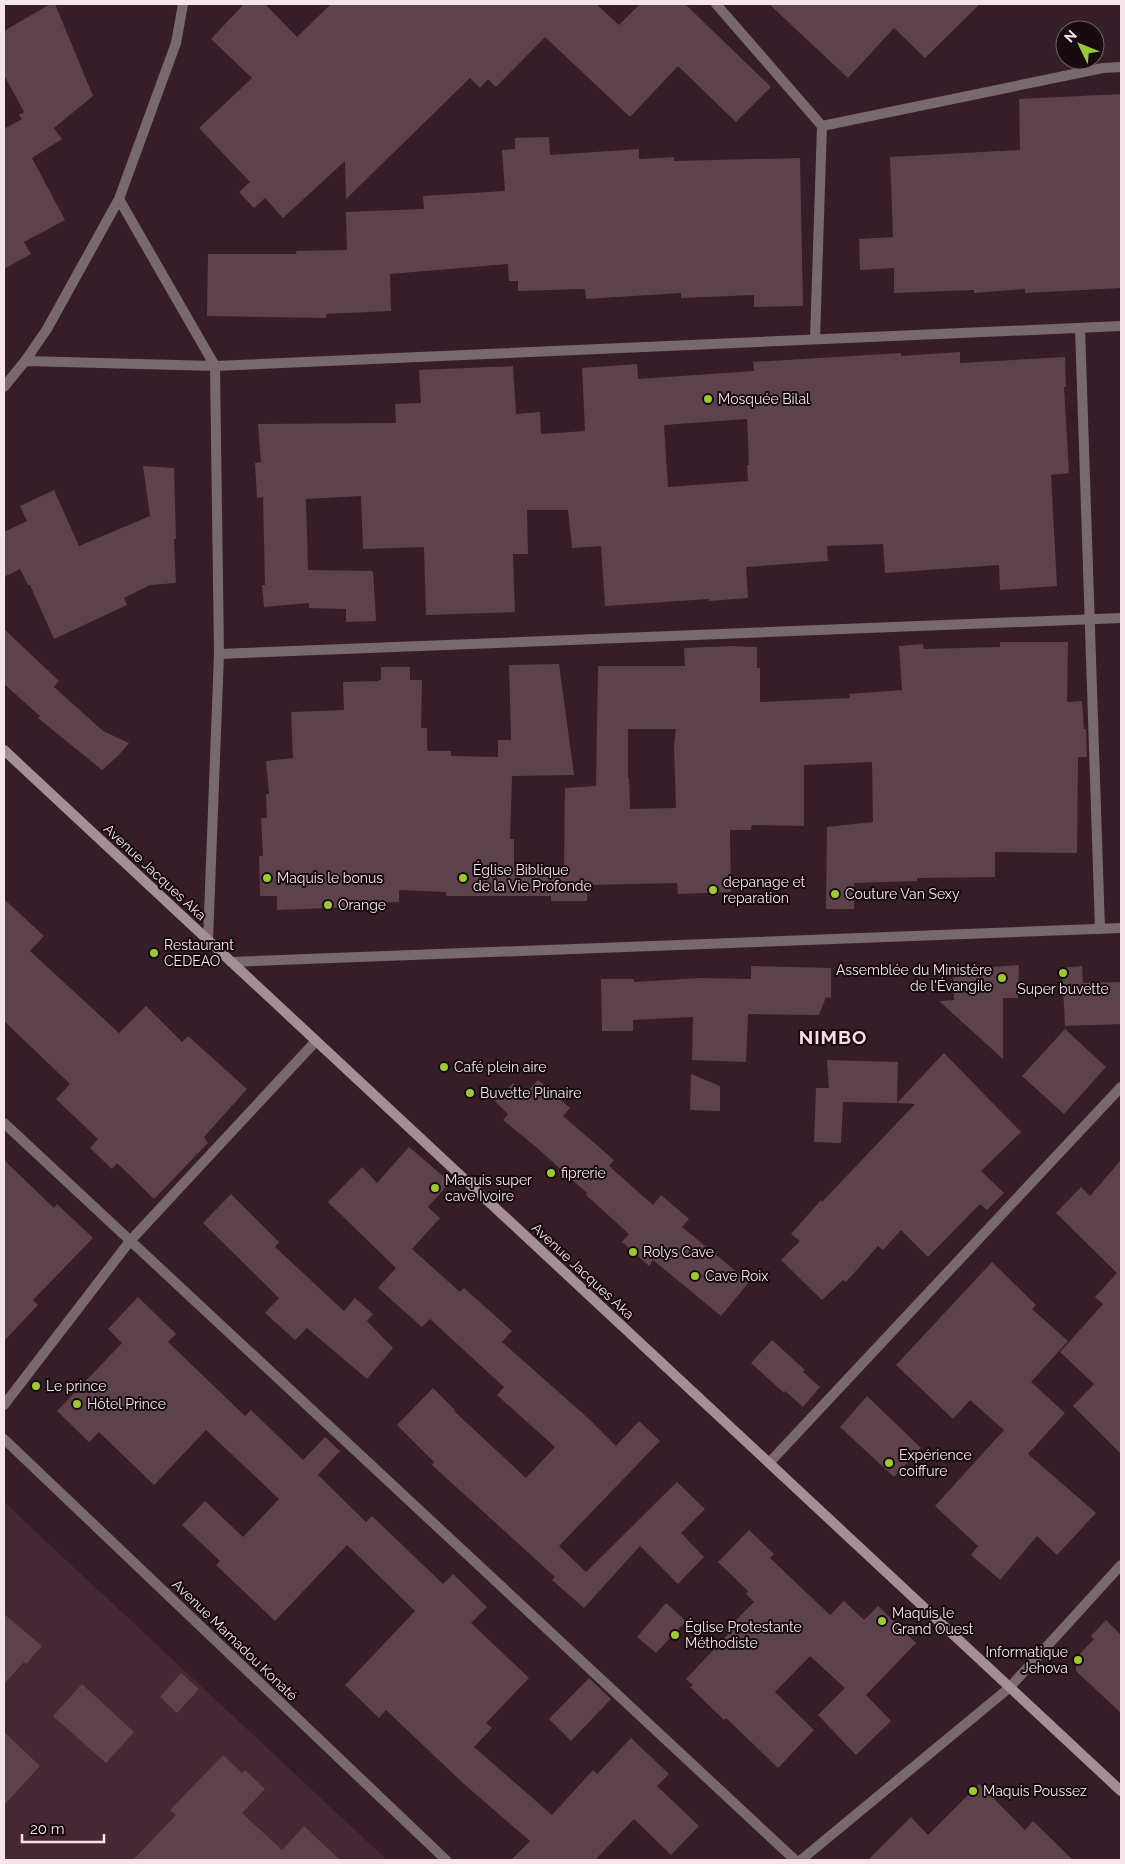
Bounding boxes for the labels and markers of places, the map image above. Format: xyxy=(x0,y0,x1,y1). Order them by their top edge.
place label: Mosquée Bilal xyxy=(718,391,810,407)
marker: Mosquée Bilal xyxy=(702,393,714,405)
place label: Église Biblique de la Vie Profonde xyxy=(473,861,592,894)
place label: Maquis le bonus xyxy=(277,870,383,886)
marker: Maquis le bonus xyxy=(261,872,273,884)
marker: Église Biblique de la Vie Profonde xyxy=(457,872,469,884)
place label: depanage et reparation xyxy=(723,874,806,906)
marker: depanage et reparation xyxy=(707,884,719,896)
place label: Couture Van Sexy xyxy=(845,886,960,902)
marker: Couture Van Sexy xyxy=(829,888,841,900)
place label: Orange xyxy=(338,897,386,913)
marker: Orange xyxy=(322,899,334,911)
place label: Restaurant CEDEAO xyxy=(164,937,234,969)
marker: Restaurant CEDEAO xyxy=(148,947,160,959)
place label: Assemblée du Ministère de l'Évangile xyxy=(836,962,992,994)
marker: Super buvette xyxy=(1057,967,1069,979)
marker: Assemblée du Ministère de l'Évangile xyxy=(996,972,1008,984)
place label: Super buvette xyxy=(1017,981,1109,997)
place label: Café plein aire xyxy=(454,1059,546,1075)
marker: Café plein aire xyxy=(438,1061,450,1073)
place label: Buvette Plinaire xyxy=(480,1085,581,1101)
marker: Buvette Plinaire xyxy=(464,1087,476,1099)
place label: fiprerie xyxy=(561,1165,606,1181)
marker: fiprerie xyxy=(545,1167,557,1179)
place label: Maquis super cave Ivoire xyxy=(445,1172,532,1204)
marker: Maquis super cave Ivoire xyxy=(429,1182,441,1194)
place label: Rolys Cave xyxy=(643,1244,714,1260)
marker: Rolys Cave xyxy=(627,1246,639,1258)
place label: Cave Roix xyxy=(705,1268,768,1284)
marker: Cave Roix xyxy=(689,1270,701,1282)
place label: Le prince xyxy=(46,1378,106,1394)
marker: Le prince xyxy=(30,1380,42,1392)
place label: Hôtel Prince xyxy=(87,1396,166,1412)
marker: Hôtel Prince xyxy=(71,1398,83,1410)
place label: Expérience coiffure xyxy=(899,1447,972,1479)
marker: Expérience coiffure xyxy=(883,1457,895,1469)
place label: Maquis le Grand Ouest xyxy=(892,1605,974,1637)
marker: Maquis le Grand Ouest xyxy=(876,1615,888,1627)
place label: Église Protestante Méthodiste xyxy=(685,1618,802,1651)
marker: Église Protestante Méthodiste xyxy=(669,1629,681,1641)
place label: Informatique Jehova xyxy=(985,1644,1068,1676)
marker: Informatique Jehova xyxy=(1072,1654,1084,1666)
place label: Maquis Poussez xyxy=(983,1783,1087,1799)
marker: Maquis Poussez xyxy=(967,1785,979,1797)

